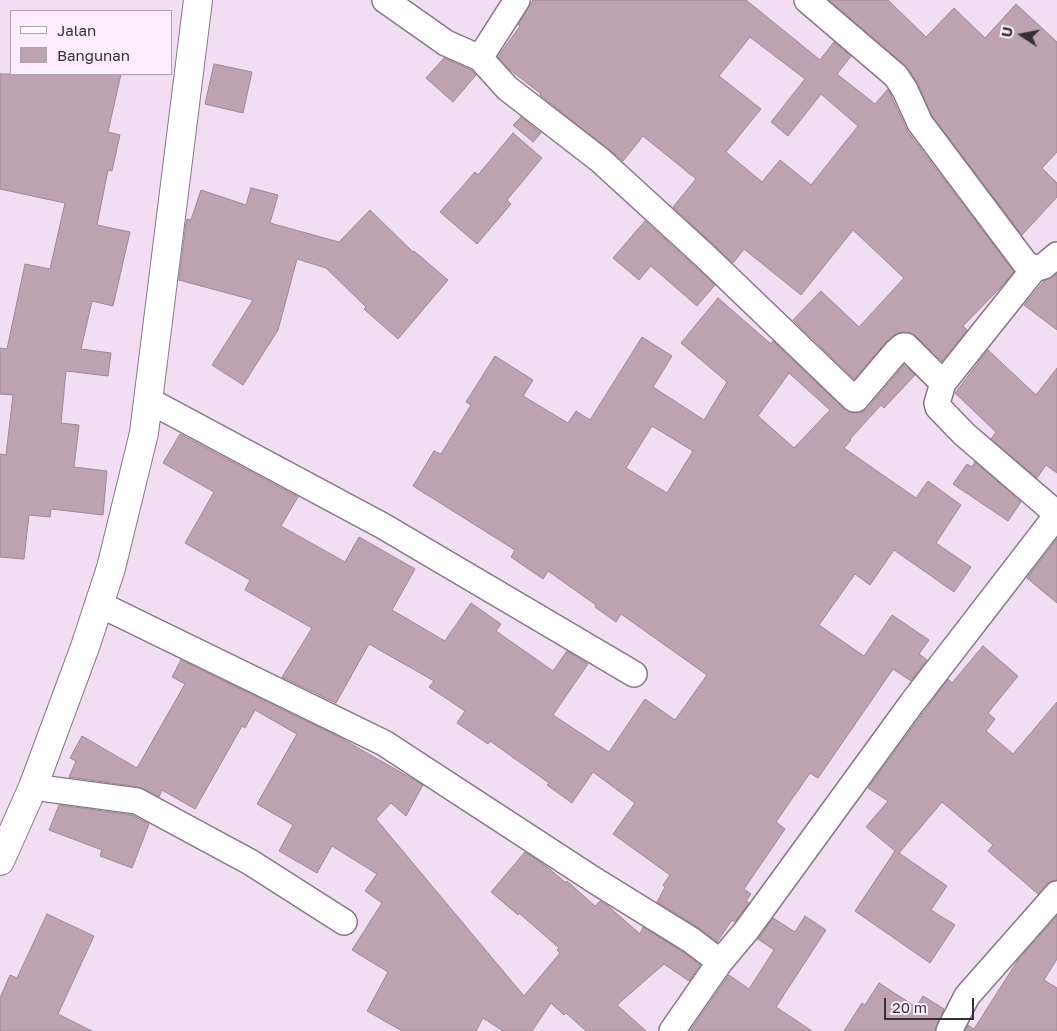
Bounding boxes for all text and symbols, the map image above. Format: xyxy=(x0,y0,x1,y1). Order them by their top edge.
legend xyxy=(10,10,172,75)
north arrow xyxy=(997,10,1047,60)
text: Jalan xyxy=(57,21,96,39)
text: U xyxy=(997,25,1016,39)
text: Bangunan xyxy=(57,46,130,64)
scale bar xyxy=(887,988,977,1020)
text: 20 m xyxy=(892,998,927,1016)

